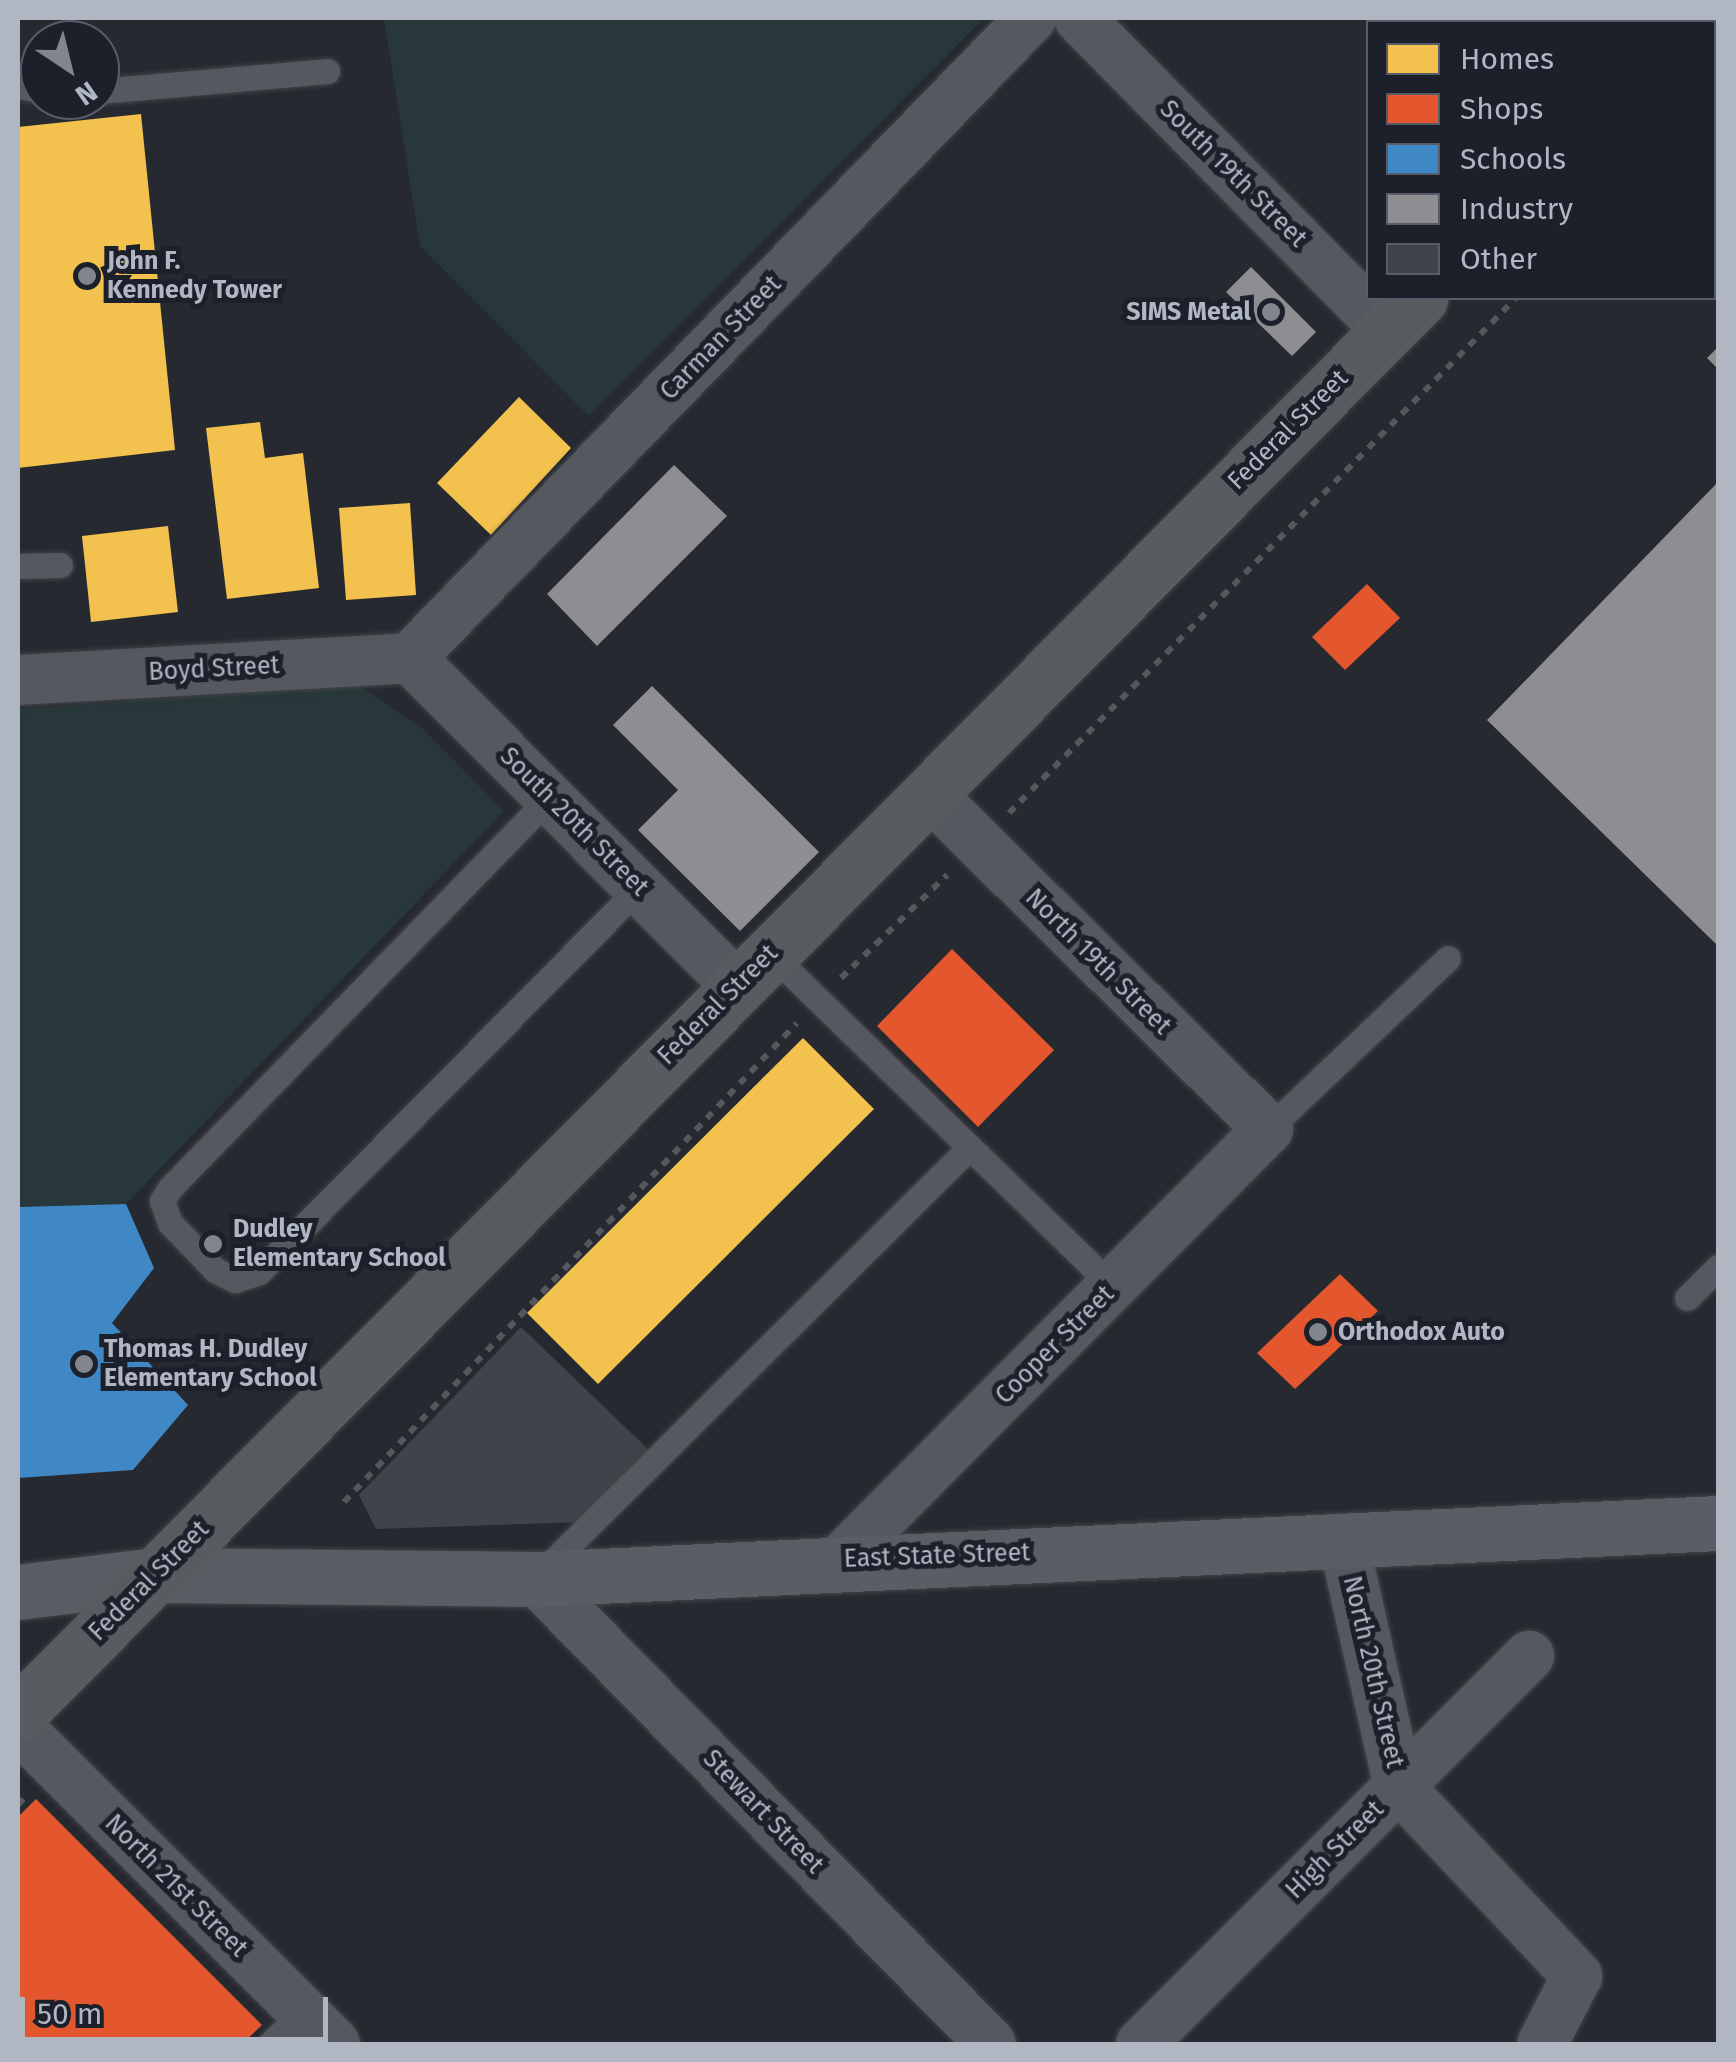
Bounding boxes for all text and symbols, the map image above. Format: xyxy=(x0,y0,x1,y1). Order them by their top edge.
north arrow xyxy=(20,20,120,120)
legend xyxy=(1366,20,1716,300)
text: Homes xyxy=(1460,41,1554,77)
text: N xyxy=(69,74,103,112)
text: Shops xyxy=(1460,91,1543,127)
street label: South 19th Street xyxy=(1153,94,1313,254)
text: Schools xyxy=(1460,141,1566,177)
text: Industry xyxy=(1460,191,1573,227)
text: Other xyxy=(1460,241,1537,277)
place label: John F. Kennedy Tower xyxy=(107,247,282,306)
marker: John F. Kennedy Tower xyxy=(76,265,98,287)
street label: Carman Street xyxy=(654,270,788,406)
place label: SIMS Metal xyxy=(1126,297,1251,327)
marker: SIMS Metal xyxy=(1260,301,1282,323)
street label: Federal Street xyxy=(1222,364,1354,496)
street label: Boyd Street xyxy=(148,651,280,687)
street label: South 20th Street xyxy=(494,742,654,902)
street label: North 19th Street xyxy=(1019,883,1177,1041)
street label: Federal Street xyxy=(652,939,784,1071)
place label: Dudley Elementary School xyxy=(233,1215,446,1274)
marker: Dudley Elementary School xyxy=(202,1233,224,1255)
street label: Cooper Street xyxy=(989,1279,1121,1411)
place label: Orthodox Auto xyxy=(1338,1317,1505,1347)
marker: Orthodox Auto xyxy=(1307,1321,1329,1343)
place label: Thomas H. Dudley Elementary School xyxy=(104,1335,317,1394)
marker: Thomas H. Dudley Elementary School xyxy=(73,1353,95,1375)
street label: Federal Street xyxy=(83,1515,215,1647)
street label: East State Street xyxy=(843,1538,1031,1574)
street label: North 20th Street xyxy=(1336,1573,1410,1771)
street label: Stewart Street xyxy=(697,1744,829,1880)
street label: High Street xyxy=(1280,1795,1390,1905)
street label: North 21st Street xyxy=(98,1808,254,1964)
scale bar xyxy=(25,1977,332,2039)
text: 50 m xyxy=(37,1996,102,2032)

